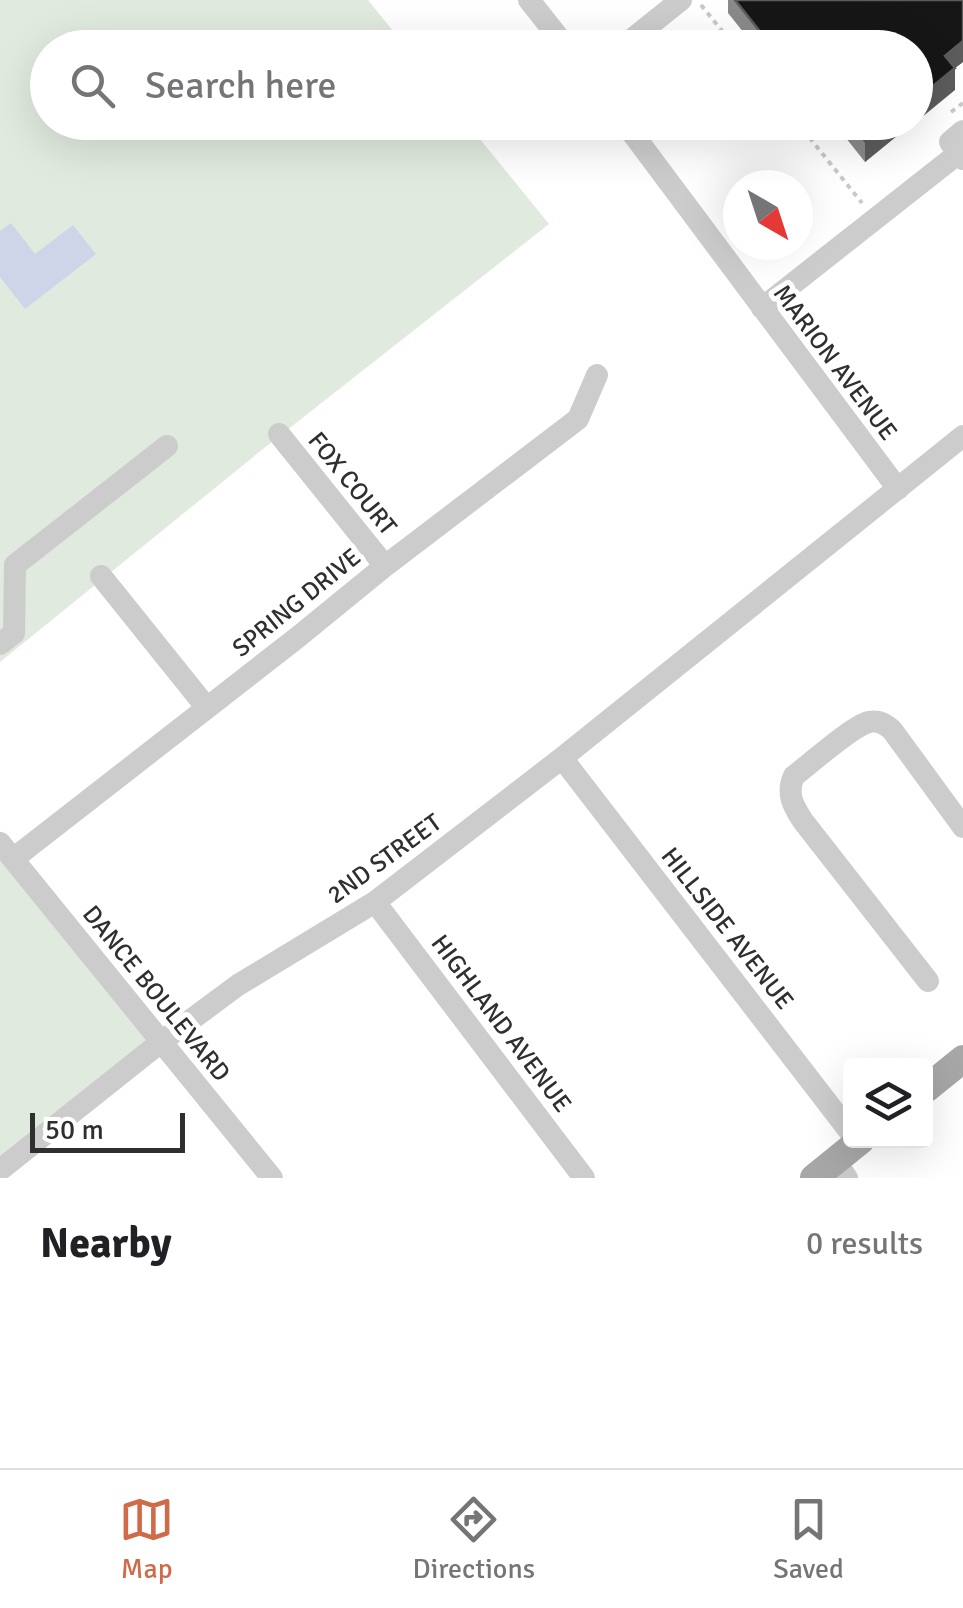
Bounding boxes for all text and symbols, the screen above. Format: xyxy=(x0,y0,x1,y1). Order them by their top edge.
search box xyxy=(30,30,933,140)
icon: search xyxy=(65,58,120,113)
text: Search here xyxy=(145,62,337,109)
north arrow xyxy=(723,170,813,260)
street label: MARION AVENUE xyxy=(767,278,904,446)
street label: FOX COURT xyxy=(302,425,404,542)
street label: SPRING DRIVE xyxy=(226,541,367,664)
street label: 2ND STREET xyxy=(321,806,448,910)
street label: HILLSIDE AVENUE xyxy=(655,841,801,1016)
street label: DANCE BOULEVARD xyxy=(76,899,237,1088)
street label: HIGHLAND AVENUE xyxy=(425,928,578,1118)
map controls xyxy=(843,1058,933,1148)
button: layers xyxy=(843,1058,933,1148)
scale bar xyxy=(30,1108,185,1152)
text: 50 m xyxy=(45,1113,104,1147)
text: Nearby xyxy=(40,1218,172,1269)
text: 0 results xyxy=(806,1224,923,1263)
tab: Map xyxy=(119,1492,174,1586)
tab: Directions xyxy=(413,1492,535,1586)
tab: Saved xyxy=(773,1492,844,1586)

